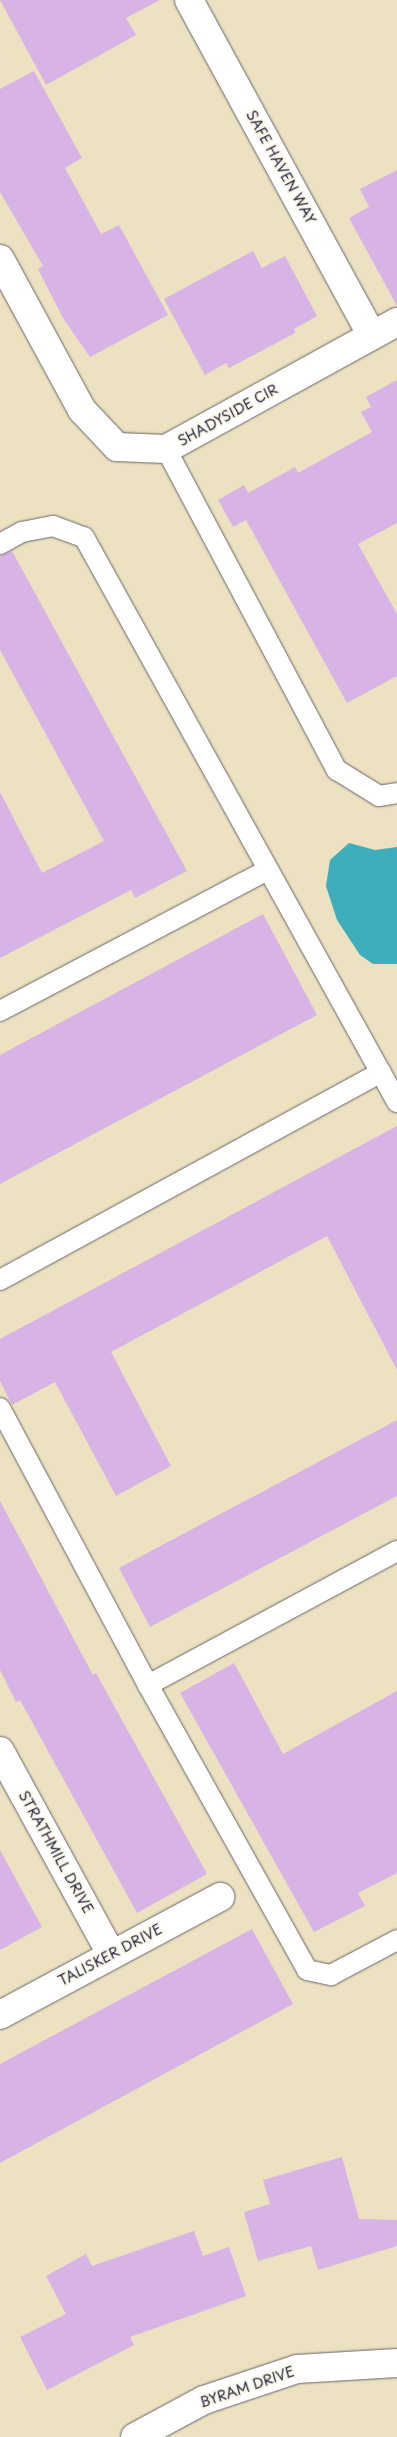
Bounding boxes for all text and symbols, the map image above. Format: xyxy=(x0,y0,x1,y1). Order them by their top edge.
street label: SAFE HAVEN WAY xyxy=(242,106,320,228)
street label: SHADYSIDE CIR xyxy=(175,381,281,449)
street label: STRATHMILL DRIVE xyxy=(15,1788,97,1916)
street label: TALISKER DRIVE xyxy=(55,1920,165,1990)
street label: BYRAM DRIVE xyxy=(197,2363,297,2411)

